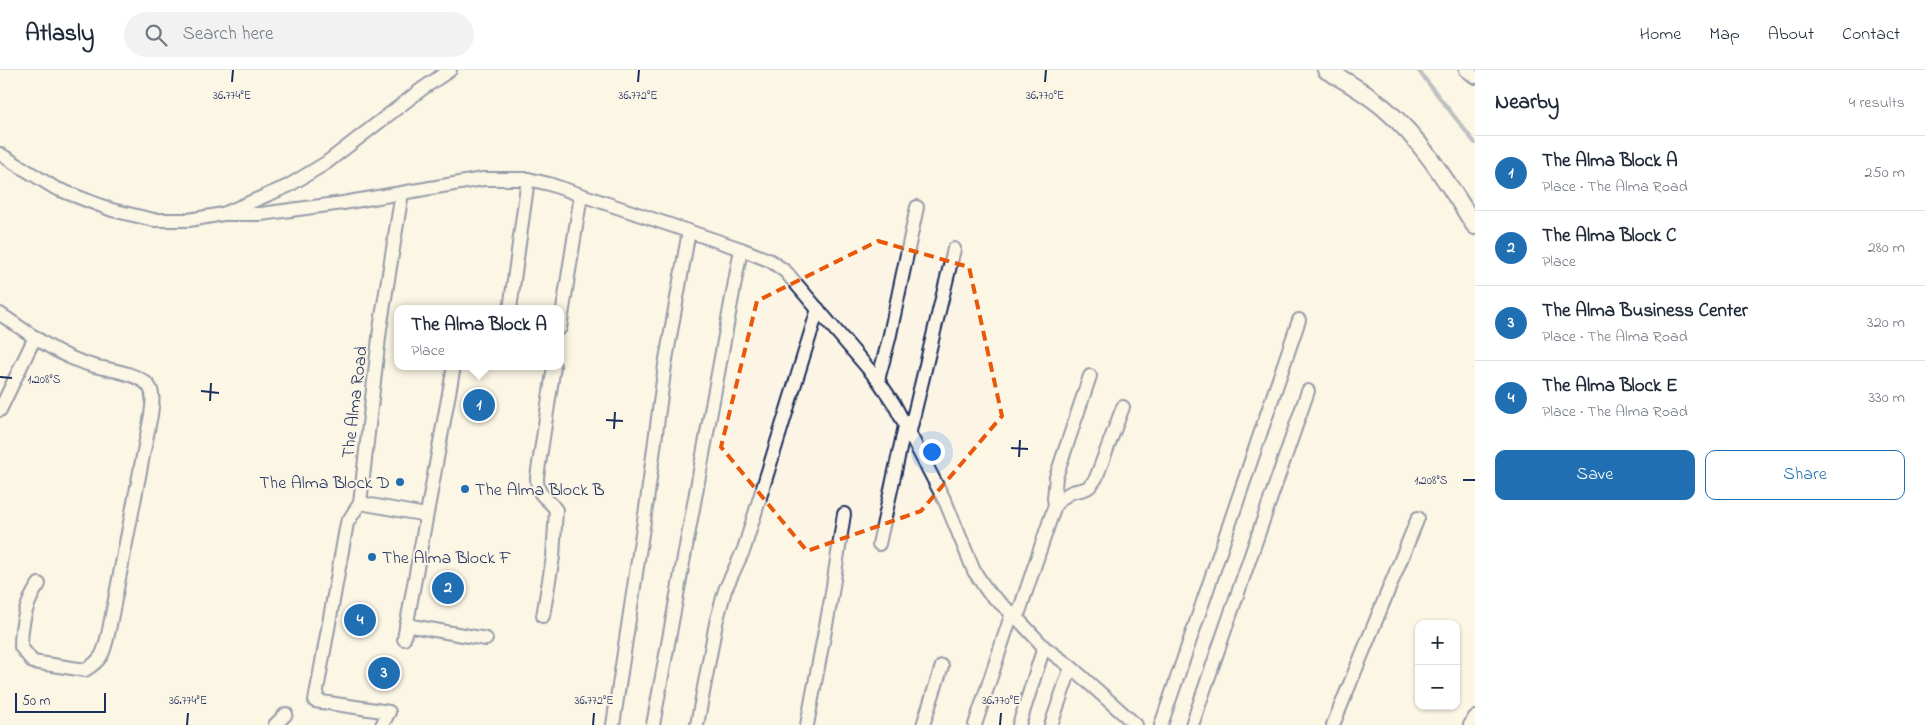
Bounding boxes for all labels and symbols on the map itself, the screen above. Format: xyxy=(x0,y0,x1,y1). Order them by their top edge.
text: 36.774°E xyxy=(213,87,251,105)
text: 36.772°E xyxy=(618,87,658,105)
text: 36.770°E xyxy=(1026,87,1064,105)
street label: The Alma Road xyxy=(336,345,376,460)
text: 1.208°S xyxy=(28,371,61,389)
pin: 1 xyxy=(463,386,495,424)
your location xyxy=(919,439,945,465)
place label: The Alma Block D xyxy=(259,471,390,497)
text: 1.208°S xyxy=(1415,472,1448,490)
marker: The Alma Block D xyxy=(394,476,406,488)
place label: The Alma Block B xyxy=(475,478,605,504)
marker: The Alma Block B xyxy=(459,483,471,495)
place label: The Alma Block F xyxy=(382,546,512,572)
marker: The Alma Block F xyxy=(366,551,378,563)
pin: 2 xyxy=(432,569,464,607)
pin: 4 xyxy=(344,601,376,639)
pin: 3 xyxy=(368,654,400,692)
scale bar xyxy=(15,690,106,713)
text: 36.774°E xyxy=(169,692,207,710)
text: 36.772°E xyxy=(574,692,614,710)
text: 36.770°E xyxy=(982,692,1020,710)

